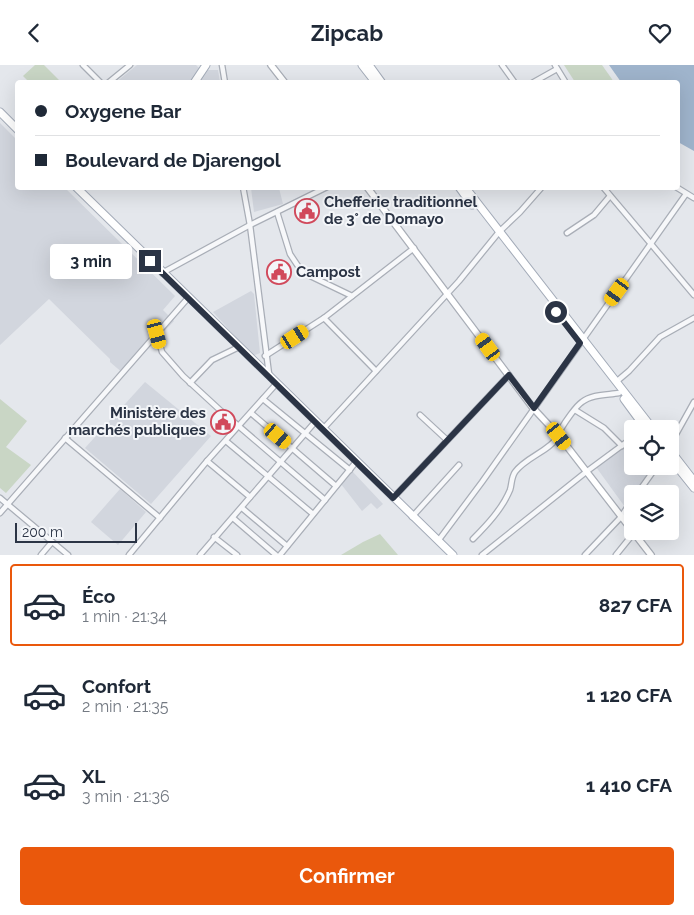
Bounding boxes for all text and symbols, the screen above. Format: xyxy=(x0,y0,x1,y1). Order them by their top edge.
icon: back xyxy=(20,19,48,47)
icon: heart xyxy=(646,19,674,47)
text: Zipcab xyxy=(311,20,383,46)
text: Oxygene Bar xyxy=(65,100,181,122)
text: Boulevard de Djarengol xyxy=(65,149,281,171)
place label: Chefferie traditionnel de 3° de Domayo xyxy=(324,193,477,228)
public building icon: Chefferie traditionnel de 3° de Domayo xyxy=(294,198,320,224)
callout: 3 min xyxy=(50,243,132,279)
route end xyxy=(139,250,161,272)
text: 3 min xyxy=(70,252,112,271)
public building icon: Campost xyxy=(266,259,292,285)
place label: Campost xyxy=(296,263,361,281)
car xyxy=(602,275,631,309)
route start xyxy=(545,301,567,323)
car xyxy=(145,318,168,350)
car xyxy=(278,323,311,351)
car xyxy=(473,330,502,364)
place label: Ministère des marchés publiques xyxy=(68,404,206,439)
public building icon: Ministère des marchés publiques xyxy=(210,409,236,435)
car xyxy=(543,420,574,452)
map controls xyxy=(624,420,679,540)
button: locate xyxy=(624,420,679,475)
car xyxy=(261,421,294,451)
button: layers xyxy=(624,485,679,540)
scale bar xyxy=(15,520,138,543)
text: 200 m xyxy=(22,524,63,540)
icon: car xyxy=(22,583,67,628)
text: Éco xyxy=(82,585,115,607)
text: 827 CFA xyxy=(599,594,672,616)
text: 1 min · 21:34 xyxy=(82,607,167,626)
icon: car xyxy=(22,673,67,718)
text: Confort xyxy=(82,675,151,697)
text: 1 120 CFA xyxy=(586,684,672,706)
text: 2 min · 21:35 xyxy=(82,697,169,716)
icon: car xyxy=(22,763,67,808)
text: XL xyxy=(82,765,105,787)
text: 1 410 CFA xyxy=(586,774,672,796)
text: 3 min · 21:36 xyxy=(82,787,170,806)
button: Confirmer xyxy=(20,847,674,905)

